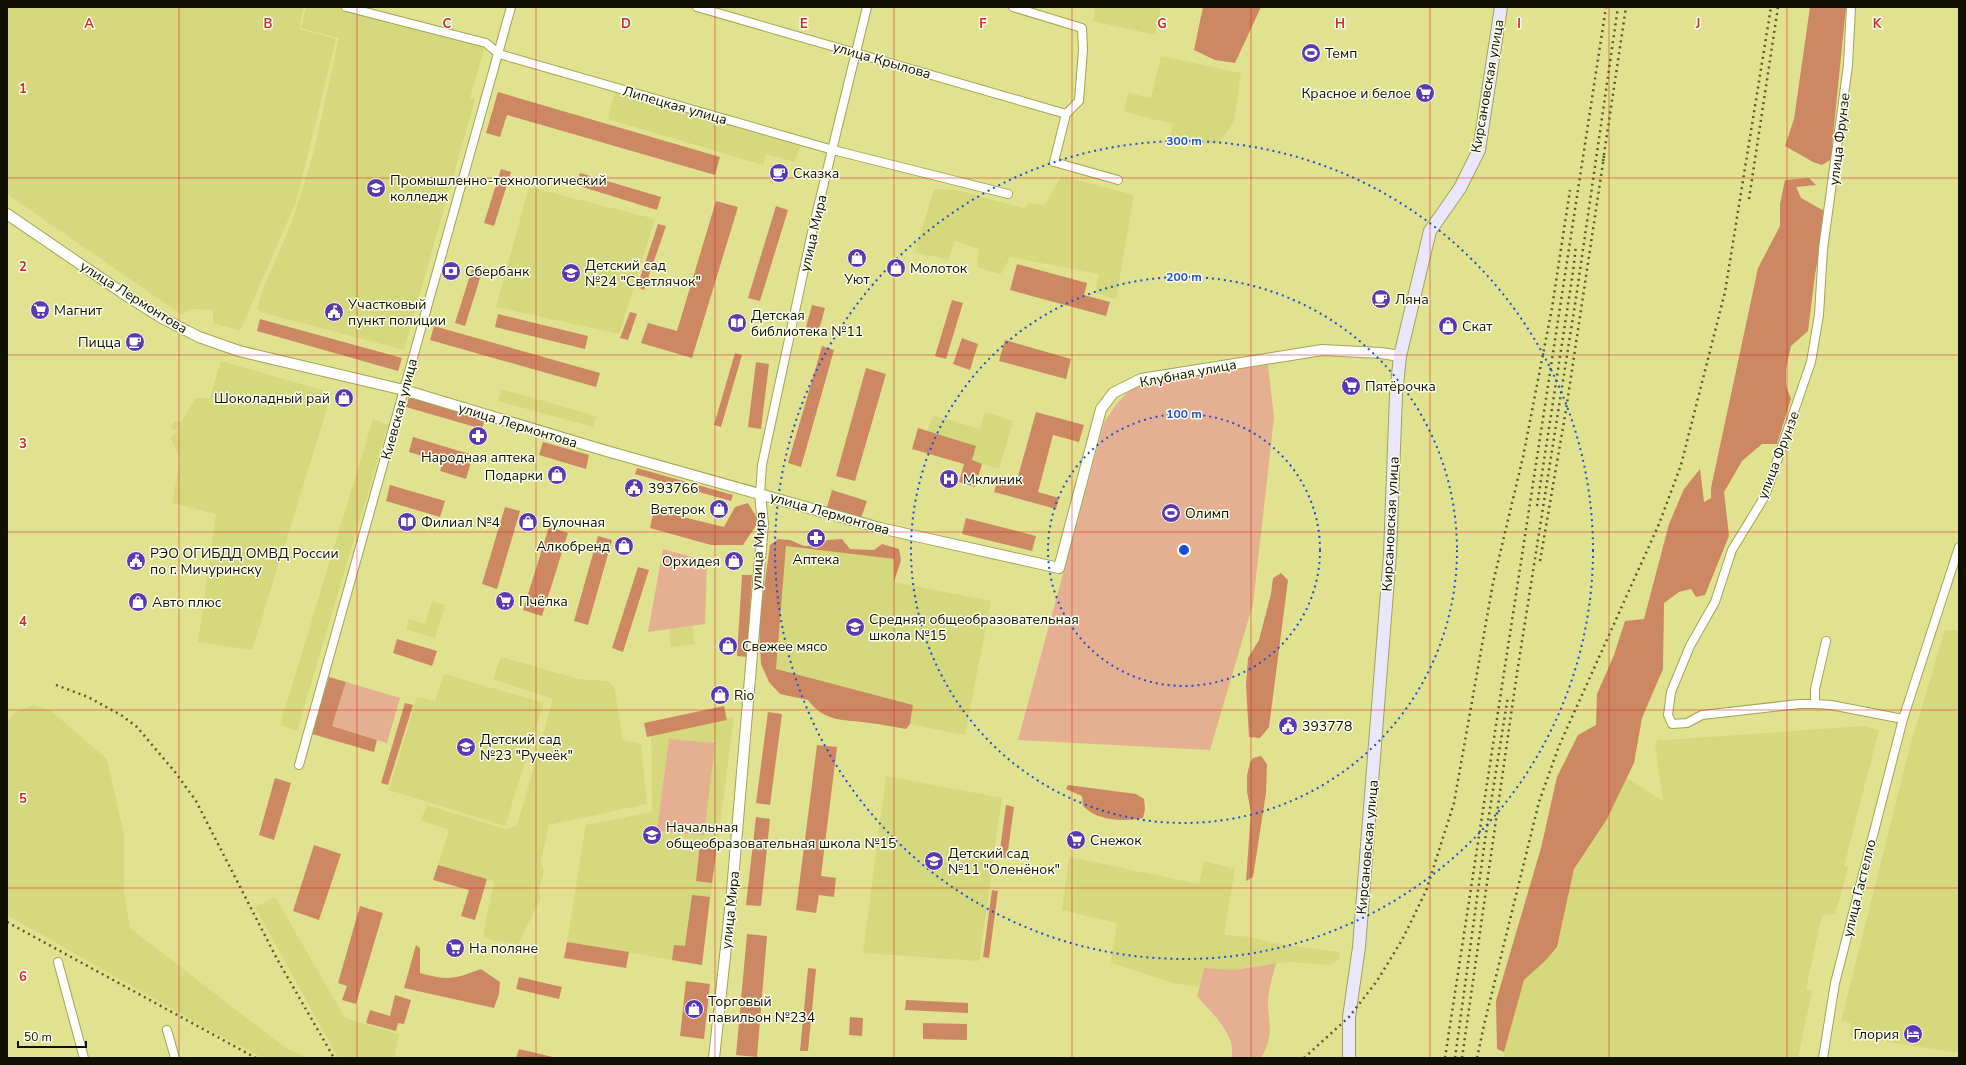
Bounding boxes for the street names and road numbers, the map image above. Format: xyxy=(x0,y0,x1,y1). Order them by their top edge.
street label: Кирсановская улица xyxy=(1466,18,1509,154)
street label: улица Крылова xyxy=(831,37,933,84)
street label: Липецкая улица xyxy=(620,81,729,129)
street label: улица Фрунзе xyxy=(1824,92,1855,186)
street label: улица Мира xyxy=(795,193,832,274)
street label: улица Лермонтова xyxy=(76,257,191,338)
street label: Клубная улица xyxy=(1138,355,1238,392)
street label: Киевская улица xyxy=(377,356,422,462)
street label: улица Лермонтова xyxy=(456,398,580,453)
street label: улица Фрунзе xyxy=(1753,408,1804,502)
street label: Кирсановская улица xyxy=(1377,456,1404,592)
street label: улица Лермонтова xyxy=(768,487,892,540)
street label: улица Мира xyxy=(747,511,770,591)
street label: Кирсановская улица xyxy=(1352,779,1383,915)
street label: улица Гастелло xyxy=(1838,837,1881,939)
street label: улица Мира xyxy=(717,870,744,950)

